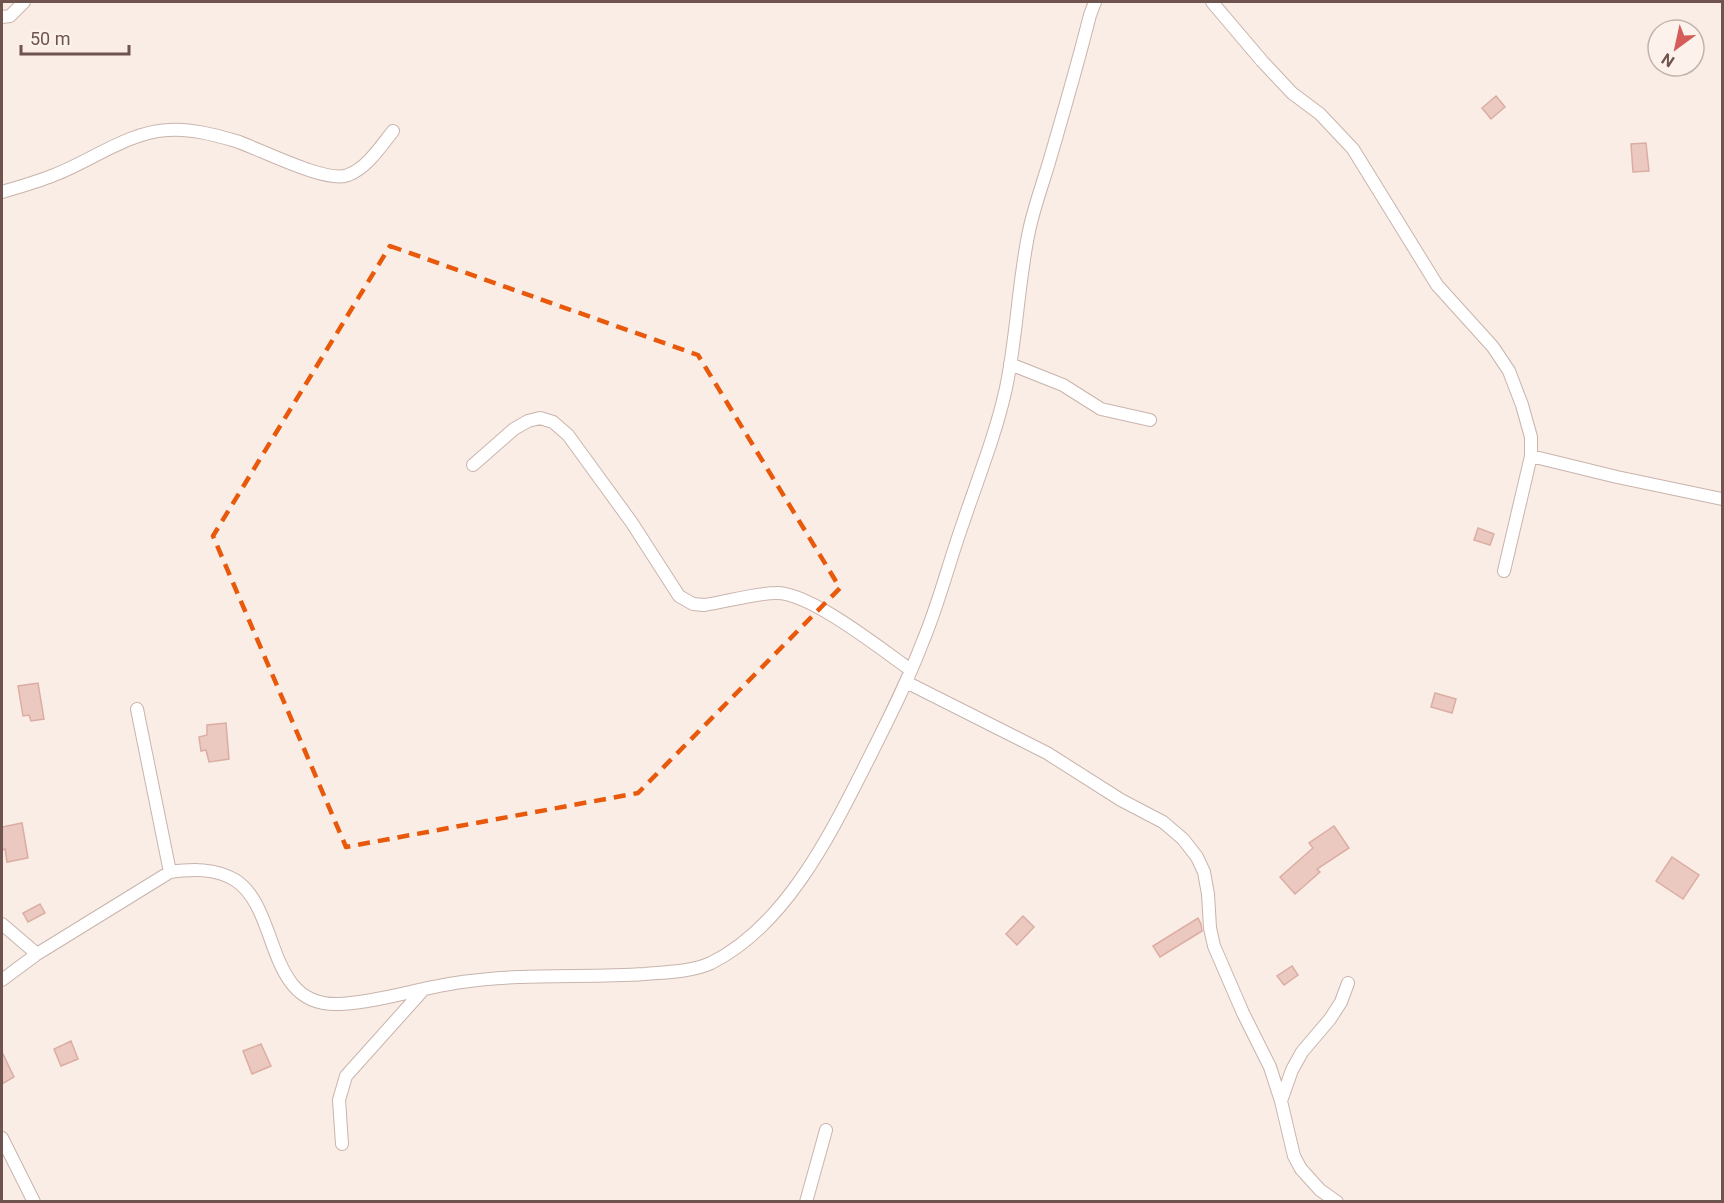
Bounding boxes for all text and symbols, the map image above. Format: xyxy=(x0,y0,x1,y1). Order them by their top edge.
scale bar xyxy=(21,18,129,56)
north arrow xyxy=(1646,18,1706,78)
text: 50 m xyxy=(30,28,70,49)
text: N xyxy=(1658,49,1678,71)

